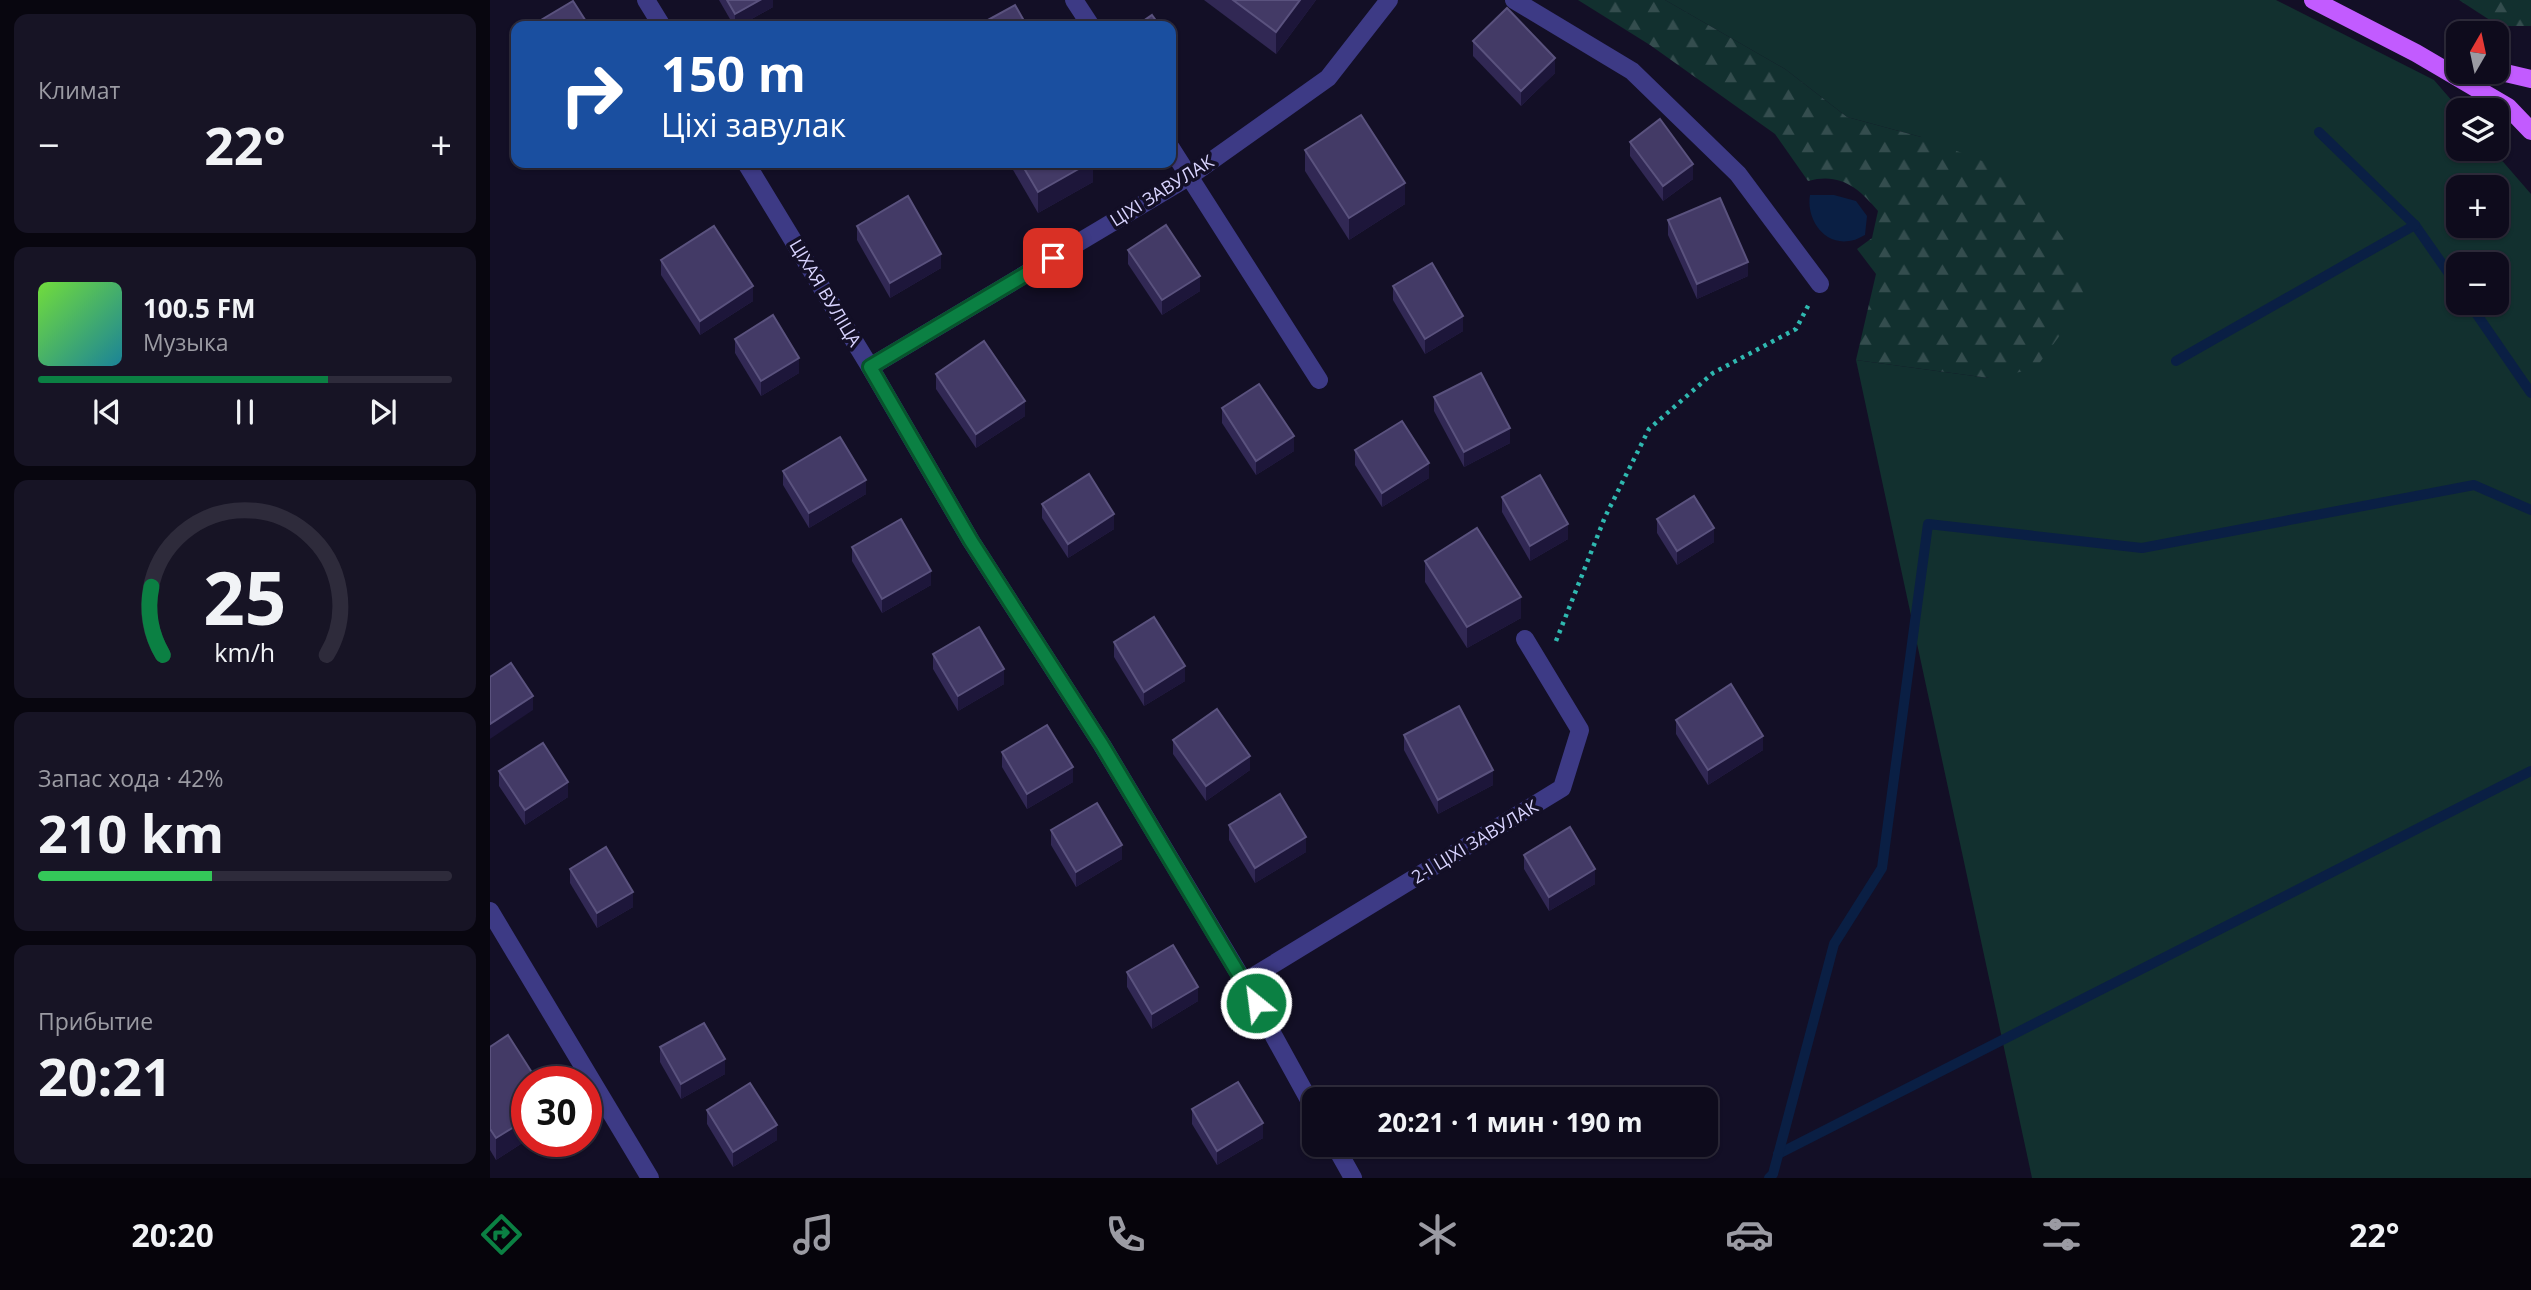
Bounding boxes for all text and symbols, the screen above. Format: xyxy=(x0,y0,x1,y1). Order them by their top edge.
north arrow xyxy=(2446,21,2510,84)
map controls xyxy=(2446,21,2509,315)
text: 150 m xyxy=(661,40,806,106)
icon: right xyxy=(546,49,637,140)
text: Климат xyxy=(38,74,120,106)
button: layers xyxy=(2446,98,2509,161)
text: Ціхі завулак xyxy=(661,103,846,146)
text: 22° xyxy=(204,109,286,180)
text: − xyxy=(38,118,60,170)
text: + xyxy=(430,118,452,170)
street label: ЦІХІ ЗАВУЛАК xyxy=(1105,149,1218,232)
button: + xyxy=(2446,175,2509,238)
pin xyxy=(1023,228,1083,288)
street label: ЦІХАЯ ВУЛІЦА xyxy=(784,234,868,351)
icon: arrive xyxy=(1034,239,1072,277)
button: − xyxy=(2446,252,2509,315)
text: 100.5 FM xyxy=(143,290,255,326)
text: Музыка xyxy=(143,326,229,358)
icon: previous xyxy=(88,393,126,431)
icon: pause xyxy=(226,393,264,431)
icon: next xyxy=(364,393,402,431)
text: 25 xyxy=(203,547,287,646)
text: km/h xyxy=(215,635,275,669)
text: Запас хода · 42% xyxy=(38,762,223,794)
street label: 2-І ЦІХІ ЗАВУЛАК xyxy=(1407,794,1542,888)
text: 210 km xyxy=(38,797,224,868)
position arrow xyxy=(1219,966,1293,1040)
text: Прибытие xyxy=(38,1005,153,1037)
text: 20:21 xyxy=(38,1040,172,1111)
speed limit sign: 30 xyxy=(511,1066,602,1157)
text: 20:21 · 1 мин · 190 m xyxy=(1377,1104,1643,1140)
icon: directions xyxy=(477,1210,526,1259)
icon: music xyxy=(789,1210,838,1259)
icon: phone xyxy=(1101,1210,1150,1259)
icon: climate xyxy=(1413,1210,1462,1259)
icon: car xyxy=(1725,1210,1774,1259)
icon: filters xyxy=(2037,1210,2086,1259)
text: 20:20 xyxy=(132,1213,214,1256)
text: 22° xyxy=(2349,1213,2399,1256)

